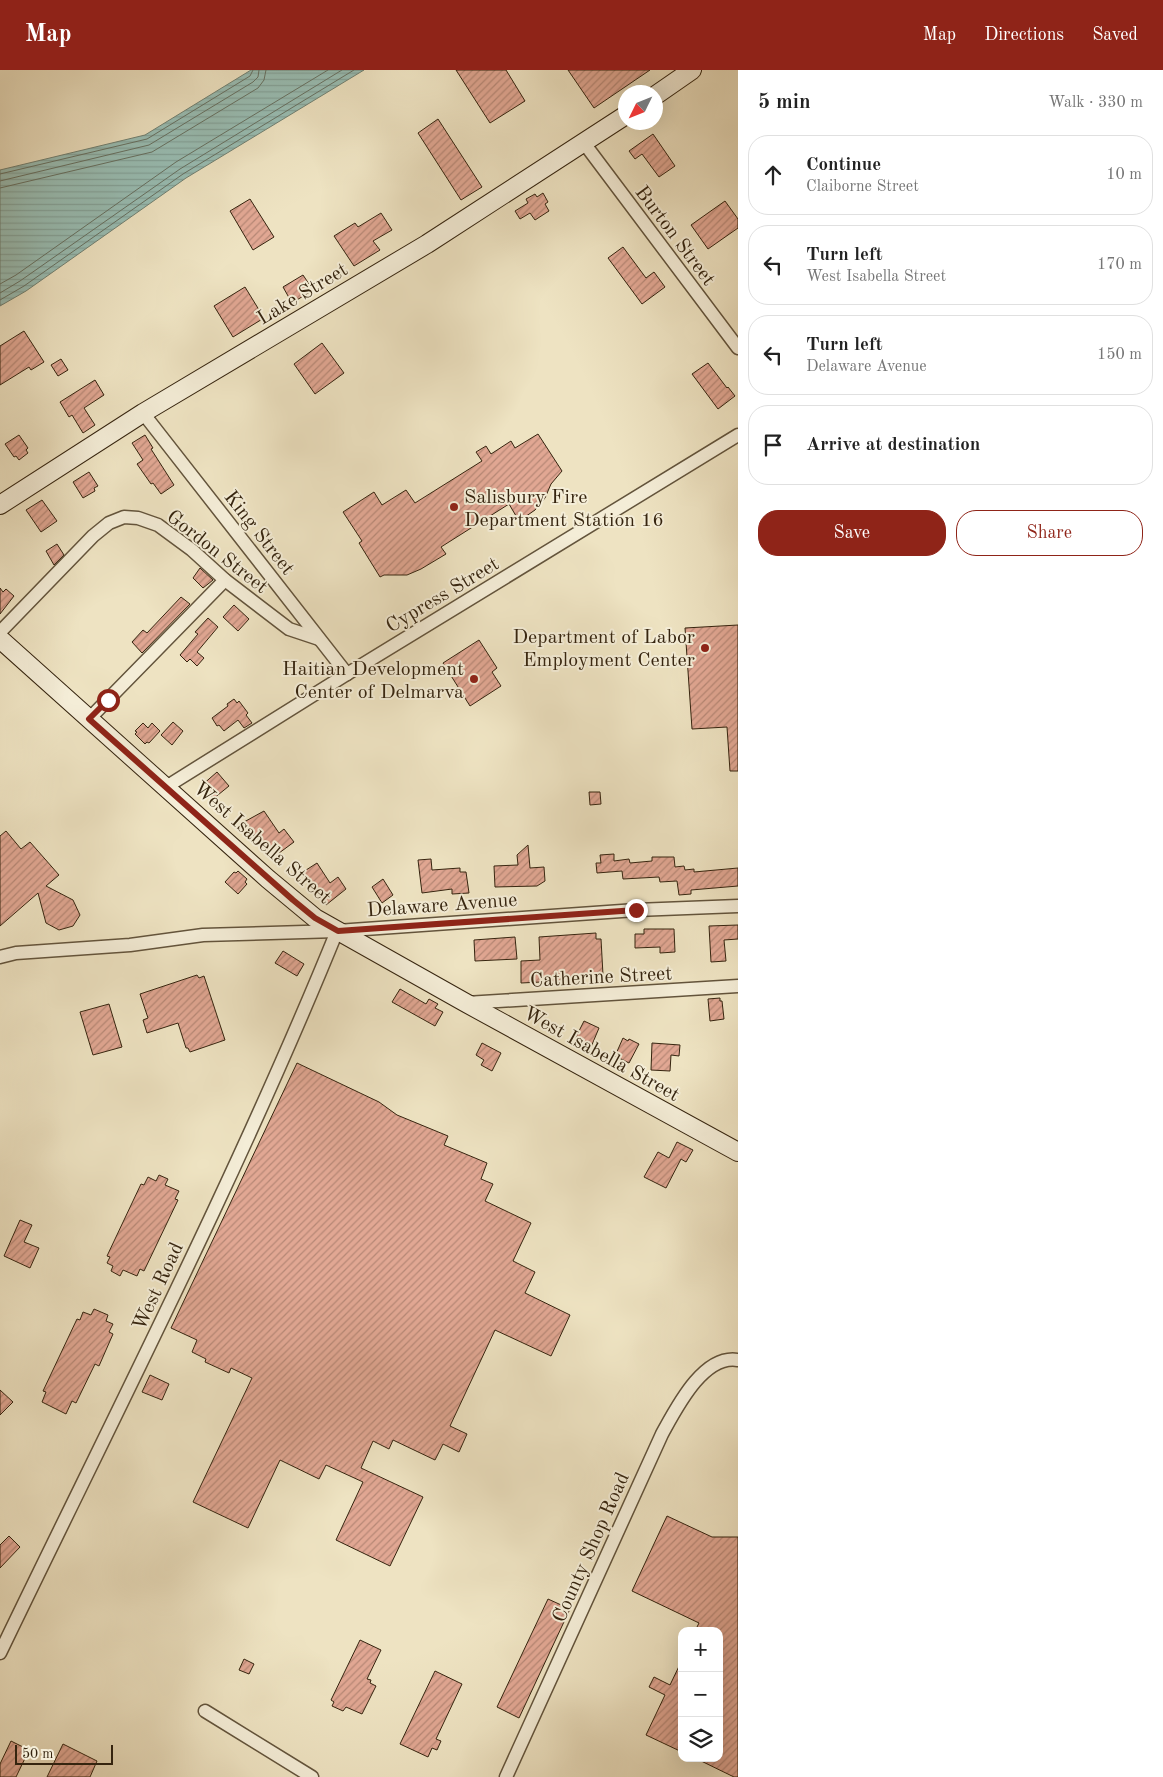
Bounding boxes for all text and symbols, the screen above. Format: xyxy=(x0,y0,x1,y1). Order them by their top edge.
text: Map xyxy=(25,23,72,47)
text: Map xyxy=(923,26,956,44)
text: Directions xyxy=(984,26,1064,44)
text: Saved xyxy=(1092,26,1138,44)
north arrow xyxy=(618,85,663,130)
text: 5 min xyxy=(758,92,811,113)
text: Walk · 330 m xyxy=(1048,95,1143,111)
text: Continue xyxy=(806,156,881,175)
icon: ahead xyxy=(759,161,787,189)
text: 10 m xyxy=(1106,167,1142,183)
text: Claiborne Street xyxy=(806,179,919,195)
street label: Burton Street xyxy=(631,183,718,290)
text: Turn left xyxy=(806,246,883,265)
icon: left xyxy=(759,251,787,279)
text: 170 m xyxy=(1097,257,1142,273)
street label: Lake Street xyxy=(254,260,352,329)
text: West Isabella Street xyxy=(806,269,946,285)
text: Turn left xyxy=(806,336,883,355)
icon: left xyxy=(759,341,787,369)
text: 150 m xyxy=(1097,347,1142,363)
text: Delaware Avenue xyxy=(806,359,927,375)
icon: arrive xyxy=(759,431,787,459)
text: Arrive at destination xyxy=(806,436,980,455)
street label: King Street xyxy=(220,487,297,579)
place label: Salisbury Fire Department Station 16 xyxy=(464,488,664,531)
marker: Salisbury Fire Department Station 16 xyxy=(448,501,460,513)
street label: Gordon Street xyxy=(162,507,271,598)
button: Save xyxy=(758,510,946,556)
button: Share xyxy=(956,510,1143,556)
street label: Cypress Street xyxy=(383,554,503,637)
place label: Department of Labor Employment Center xyxy=(513,628,695,671)
marker: Department of Labor Employment Center xyxy=(699,642,711,654)
place label: Haitian Development Center of Delmarva xyxy=(282,660,464,703)
marker: Haitian Development Center of Delmarva xyxy=(468,673,480,685)
route start xyxy=(97,689,120,712)
street label: West Isabella Street xyxy=(189,779,334,908)
street label: Delaware Avenue xyxy=(366,891,518,921)
route end xyxy=(625,899,648,922)
street label: Catherine Street xyxy=(529,964,673,992)
street label: West Isabella Street xyxy=(520,1004,682,1106)
street label: West Road xyxy=(130,1240,188,1334)
street label: County Shop Road xyxy=(550,1470,634,1626)
map controls xyxy=(678,1627,723,1762)
button: + xyxy=(678,1627,723,1672)
button: − xyxy=(678,1672,723,1717)
button: layers xyxy=(678,1717,723,1762)
scale bar xyxy=(15,1742,112,1765)
text: 50 m xyxy=(22,1747,53,1761)

